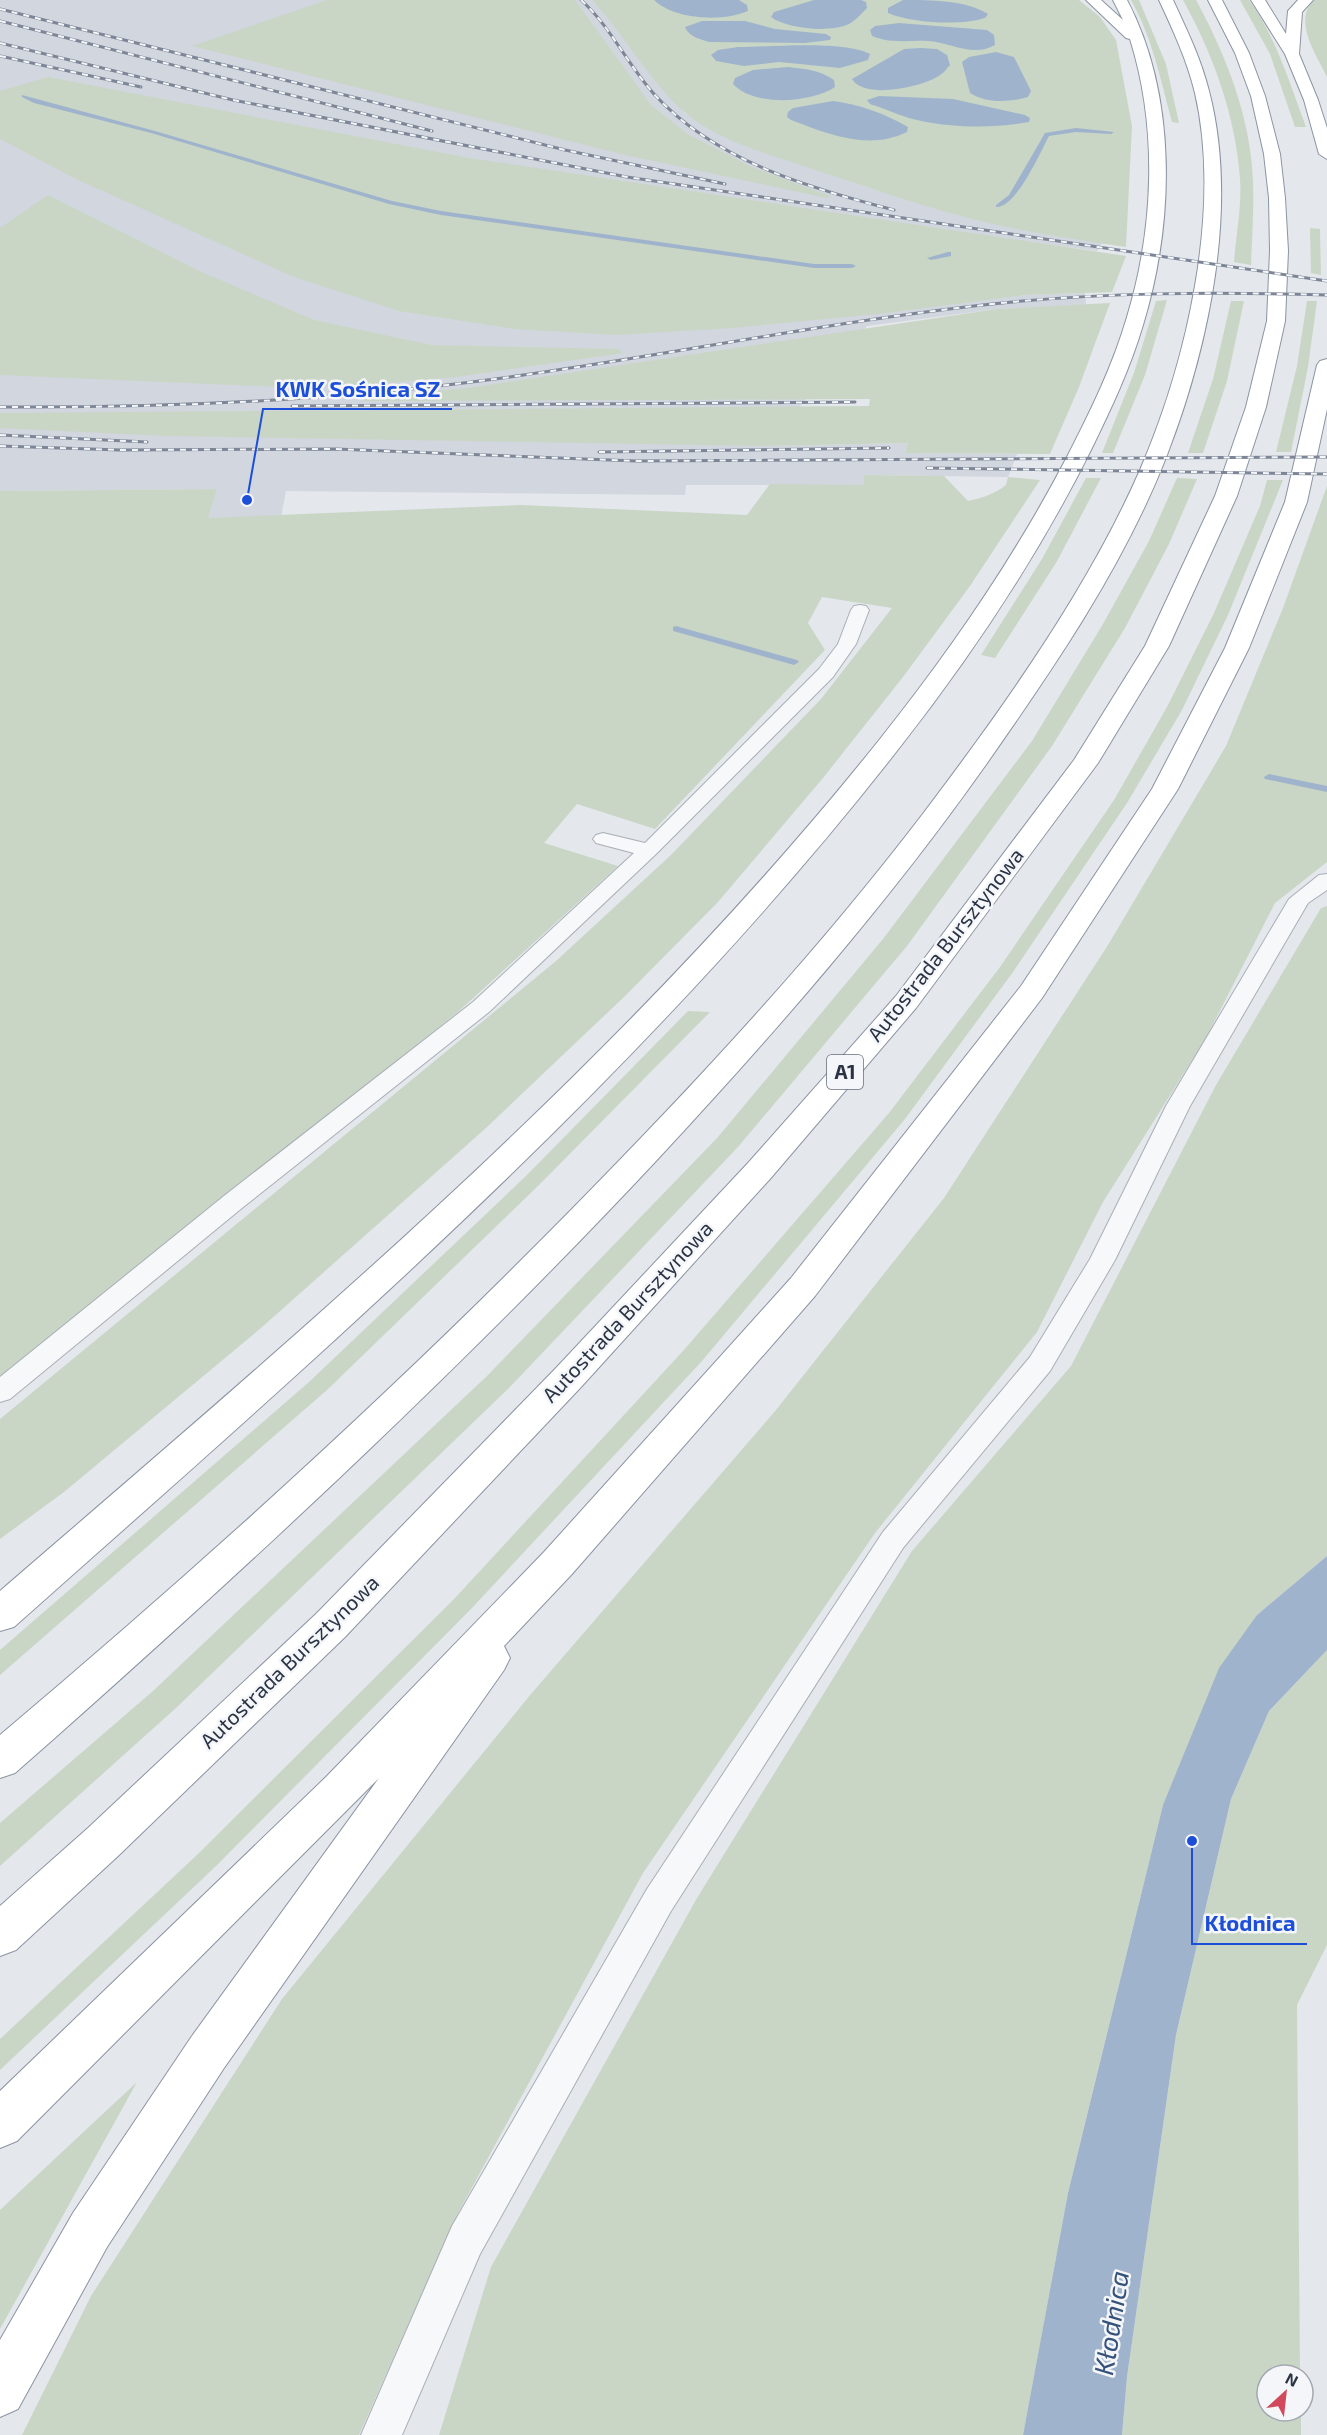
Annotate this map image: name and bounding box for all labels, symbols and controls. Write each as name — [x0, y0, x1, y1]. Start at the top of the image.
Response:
callout: KWK Sośnica SZ — [263, 369, 452, 409]
text: KWK Sośnica SZ — [275, 375, 441, 401]
street label: Autostrada Bursztynowa — [862, 842, 1028, 1046]
road number: A1 — [827, 1055, 863, 1089]
street label: Autostrada Bursztynowa — [536, 1215, 717, 1407]
street label: Autostrada Bursztynowa — [194, 1569, 383, 1753]
callout: Kłodnica — [1192, 1904, 1307, 1944]
text: Kłodnica — [1205, 1909, 1296, 1935]
water label: Kłodnica — [1086, 2268, 1134, 2377]
north arrow — [1255, 2363, 1315, 2423]
text: N — [1283, 2368, 1302, 2390]

